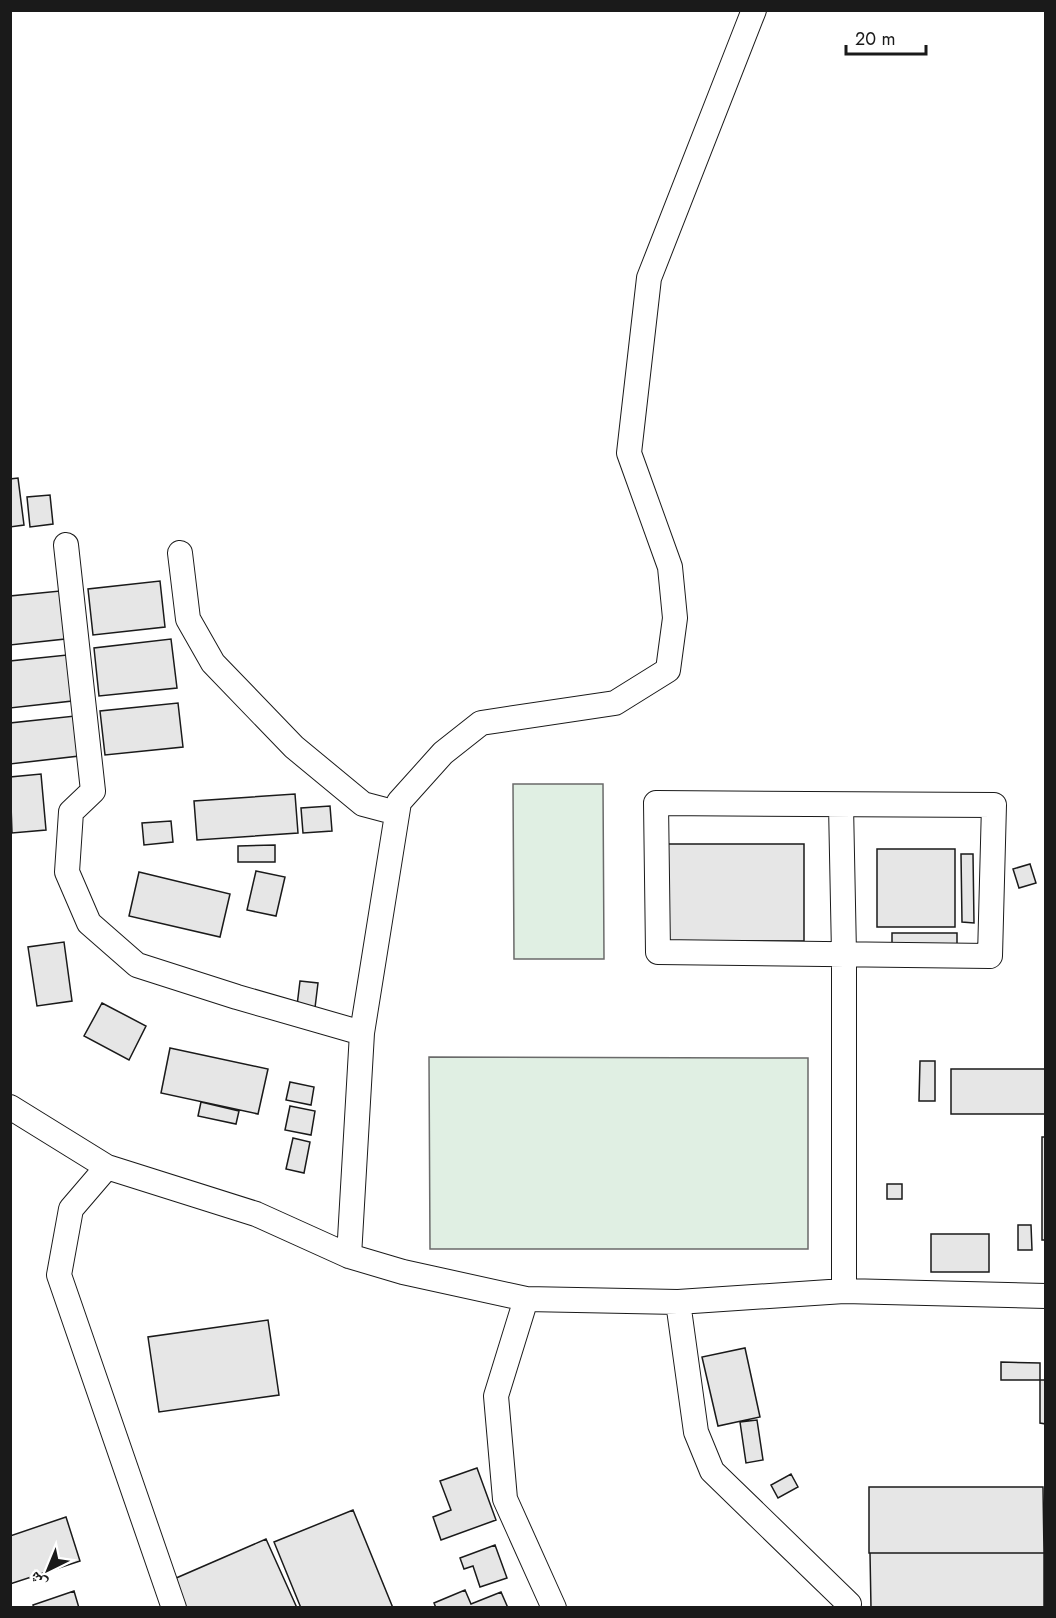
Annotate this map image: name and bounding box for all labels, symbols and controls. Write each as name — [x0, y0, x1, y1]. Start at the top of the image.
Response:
scale bar — [846, 18, 926, 56]
text: 20 m — [855, 26, 895, 52]
north arrow — [18, 1540, 78, 1600]
text: ش — [24, 1566, 52, 1595]

